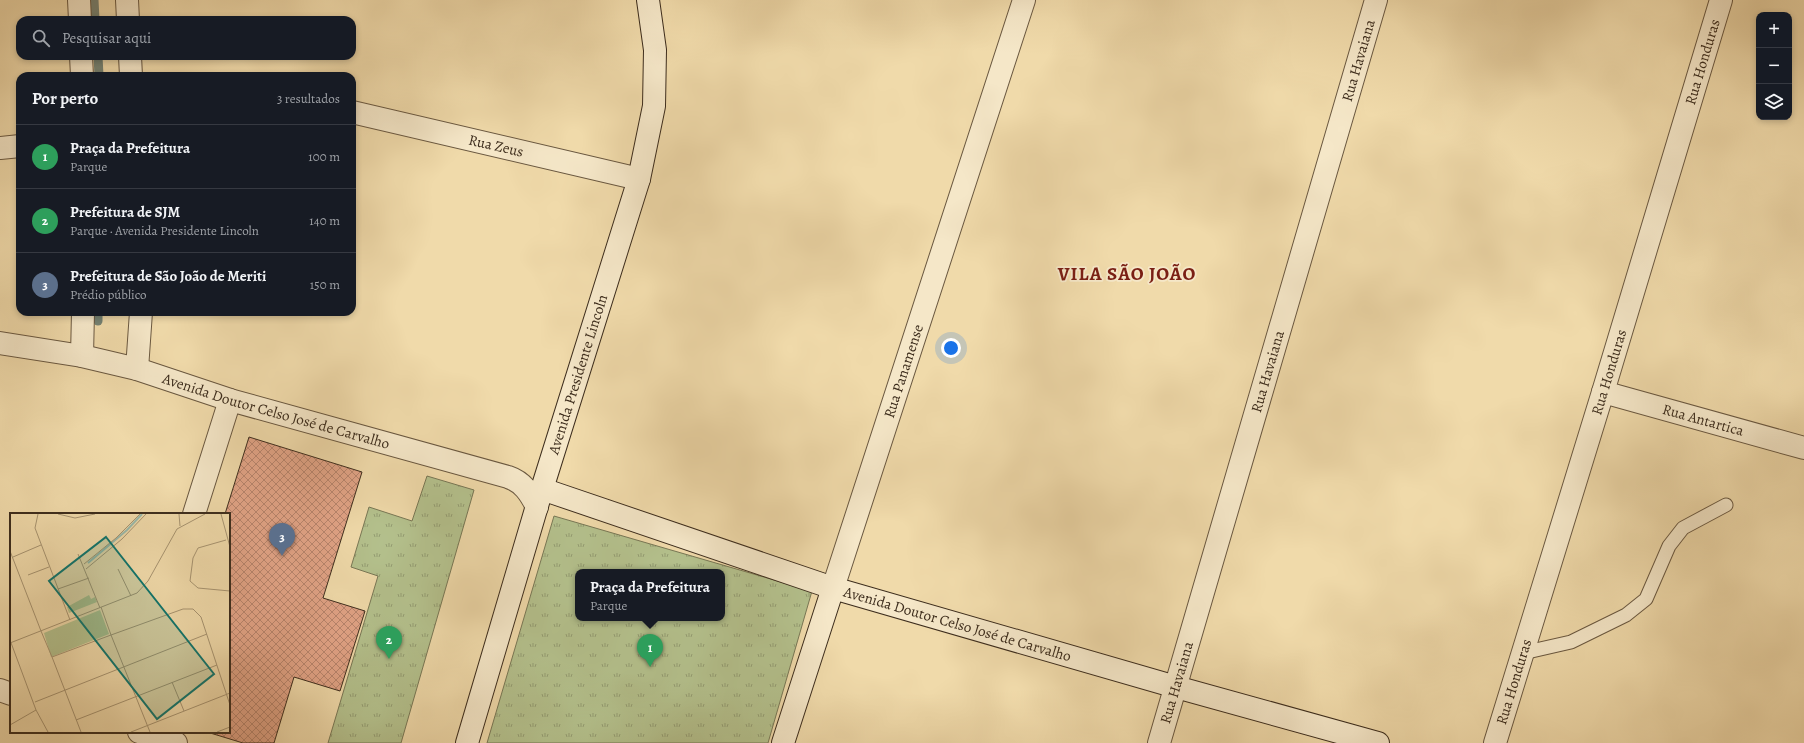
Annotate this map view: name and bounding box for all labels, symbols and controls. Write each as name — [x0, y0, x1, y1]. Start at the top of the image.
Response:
map controls — [1756, 12, 1792, 120]
button: + — [1756, 12, 1792, 48]
search box — [16, 16, 356, 60]
street label: Rua Havaiana — [1337, 17, 1380, 104]
street label: Rua Honduras — [1680, 17, 1725, 107]
icon: search — [30, 27, 52, 49]
text: Pesquisar aqui — [62, 28, 151, 48]
button: − — [1756, 48, 1792, 84]
button: layers — [1756, 84, 1792, 120]
text: Por perto — [32, 87, 98, 110]
text: 3 resultados — [277, 90, 340, 107]
street label: Rua Zeus — [467, 130, 526, 162]
text: Praça da Prefeitura — [70, 138, 190, 158]
text: 1 — [43, 148, 47, 165]
text: 100 m — [308, 148, 340, 165]
text: Parque — [70, 158, 107, 175]
text: Prefeitura de SJM — [70, 202, 180, 222]
text: 2 — [42, 212, 48, 229]
text: 140 m — [309, 212, 340, 229]
text: Parque · Avenida Presidente Lincoln — [70, 222, 259, 239]
district label: VILA SÃO JOÃO — [1057, 261, 1196, 287]
text: Prefeitura de São João de Meriti — [70, 266, 266, 286]
text: 3 — [42, 276, 48, 293]
text: 150 m — [310, 276, 340, 293]
text: Prédio público — [70, 286, 147, 303]
street label: Avenida Presidente Lincoln — [543, 292, 612, 458]
street label: Rua Panamense — [879, 322, 928, 420]
street label: Rua Honduras — [1587, 327, 1631, 417]
street label: Rua Havaiana — [1246, 328, 1289, 415]
your location — [941, 338, 961, 358]
street label: Avenida Doutor Celso José de Carvalho — [159, 368, 392, 454]
street label: Rua Antartica — [1660, 399, 1746, 441]
inset map — [10, 513, 230, 733]
pin: 3 — [269, 523, 295, 556]
popup — [575, 569, 725, 621]
text: Praça da Prefeitura — [590, 577, 710, 597]
street label: Avenida Doutor Celso José de Carvalho — [841, 581, 1074, 666]
text: Parque — [590, 597, 627, 614]
pin: 2 — [376, 626, 402, 659]
pin: 1 — [637, 634, 663, 667]
street label: Rua Honduras — [1491, 637, 1536, 727]
street label: Rua Havaiana — [1155, 639, 1198, 726]

